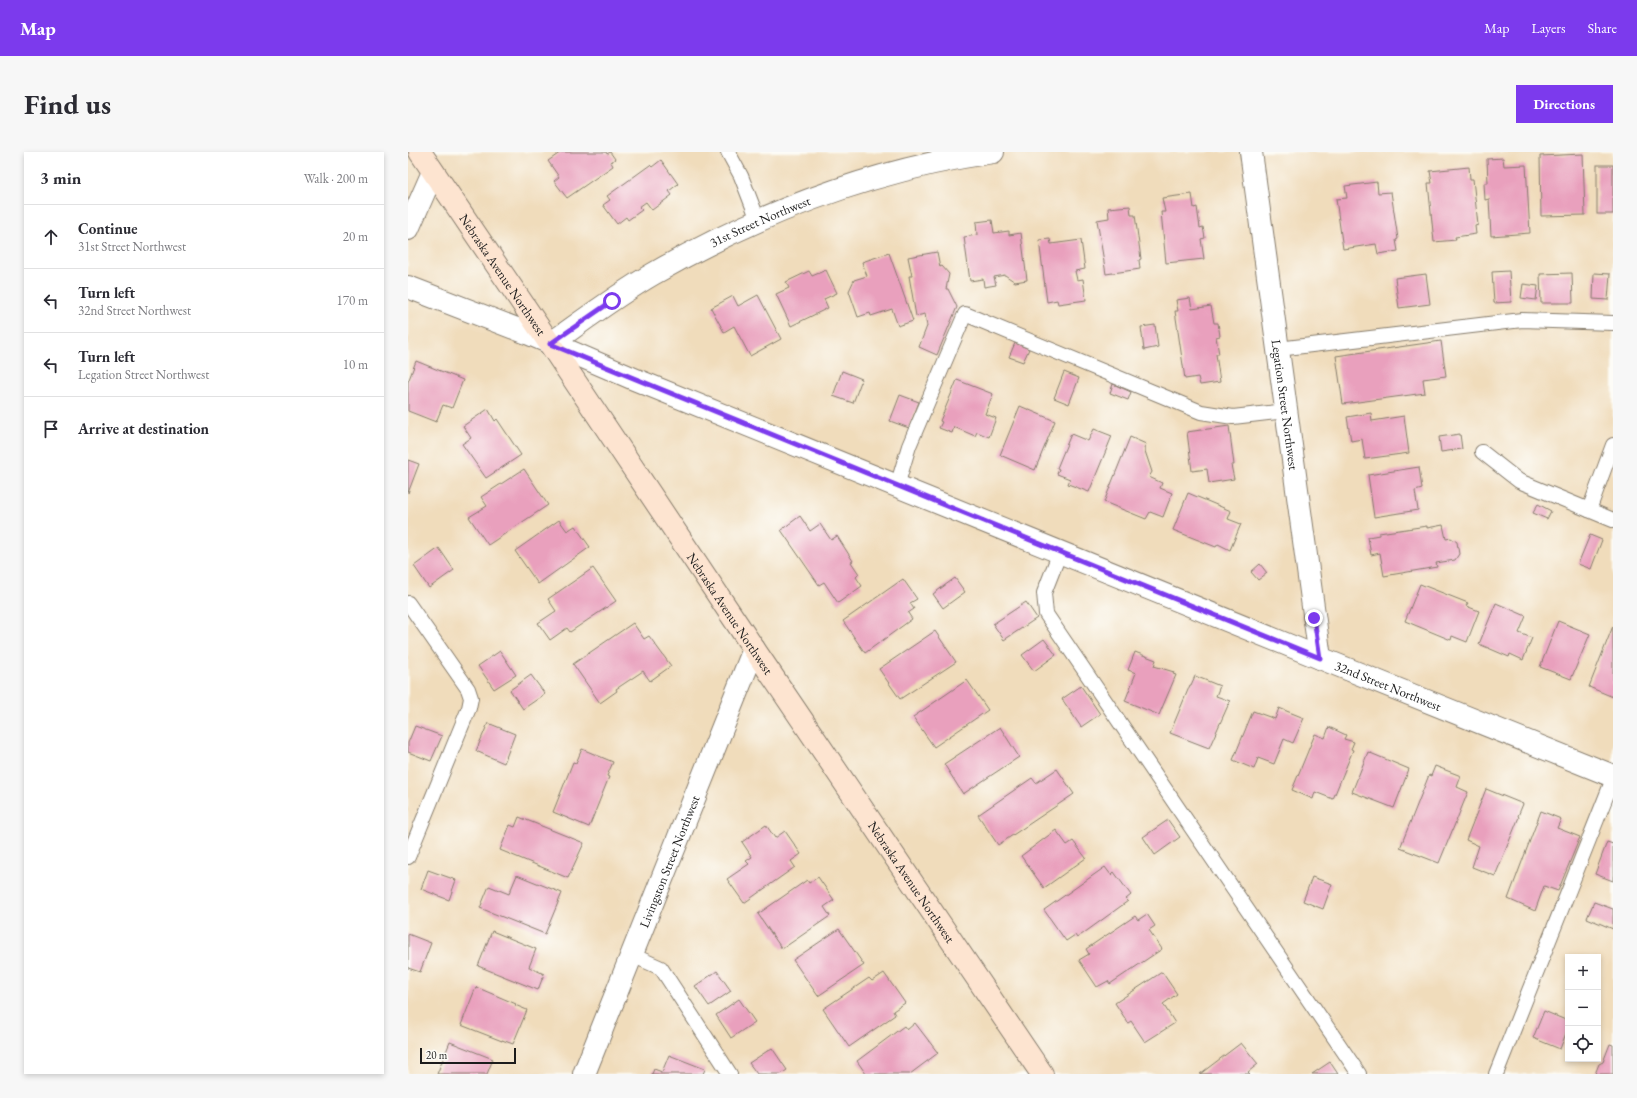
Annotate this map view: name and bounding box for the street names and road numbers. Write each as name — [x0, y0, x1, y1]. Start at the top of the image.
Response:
street label: 31st Street Northwest — [707, 192, 813, 251]
street label: Nebraska Avenue Northwest — [455, 211, 550, 339]
street label: Legation Street Northwest — [1268, 338, 1302, 471]
street label: Nebraska Avenue Northwest — [683, 549, 777, 678]
street label: 32nd Street Northwest — [1332, 657, 1444, 715]
street label: Livingston Street Northwest — [635, 793, 704, 930]
street label: Nebraska Avenue Northwest — [864, 818, 959, 946]

